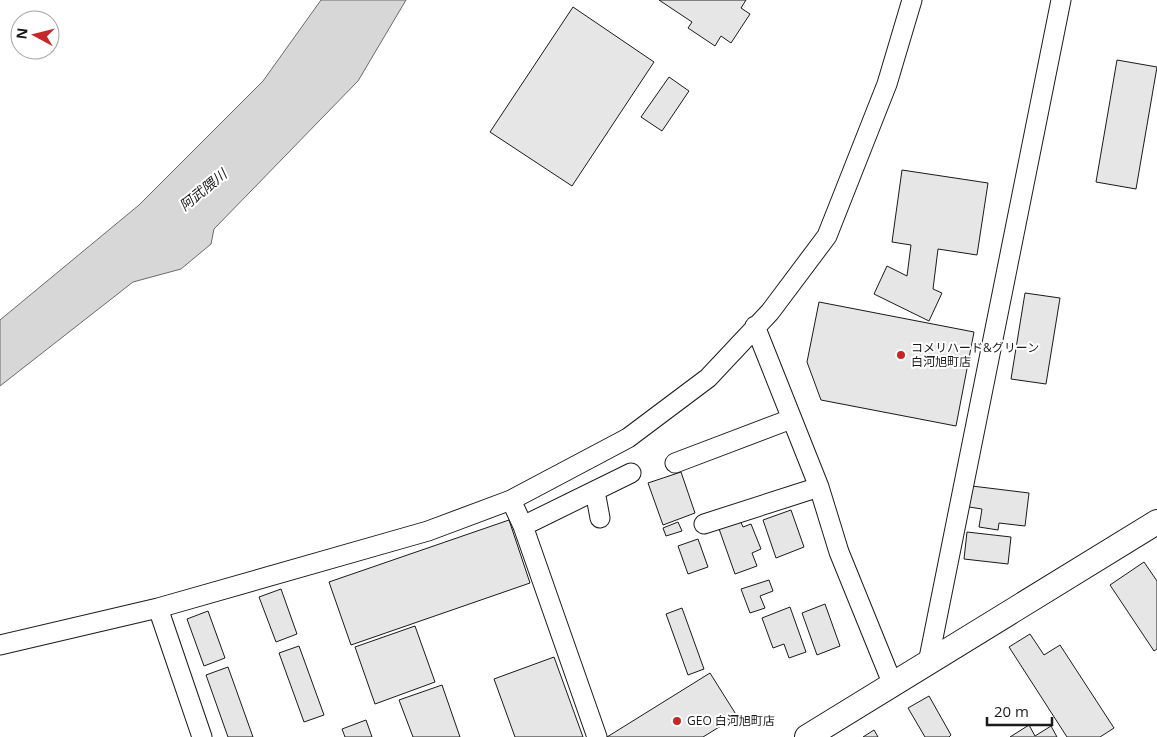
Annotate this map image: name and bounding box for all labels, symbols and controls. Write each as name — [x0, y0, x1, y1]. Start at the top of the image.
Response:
north arrow — [10, 10, 60, 60]
text: N — [11, 27, 32, 40]
water label: 阿武隈川 — [175, 163, 232, 215]
place label: コメリハード&グリーン 白河旭町店 — [911, 339, 1039, 370]
marker: コメリハード&グリーン 白河旭町店 — [895, 349, 907, 361]
scale bar — [987, 694, 1052, 726]
text: 20 m — [994, 701, 1029, 721]
place label: GEO 白河旭町店 — [687, 712, 775, 729]
marker: GEO 白河旭町店 — [671, 715, 683, 727]

